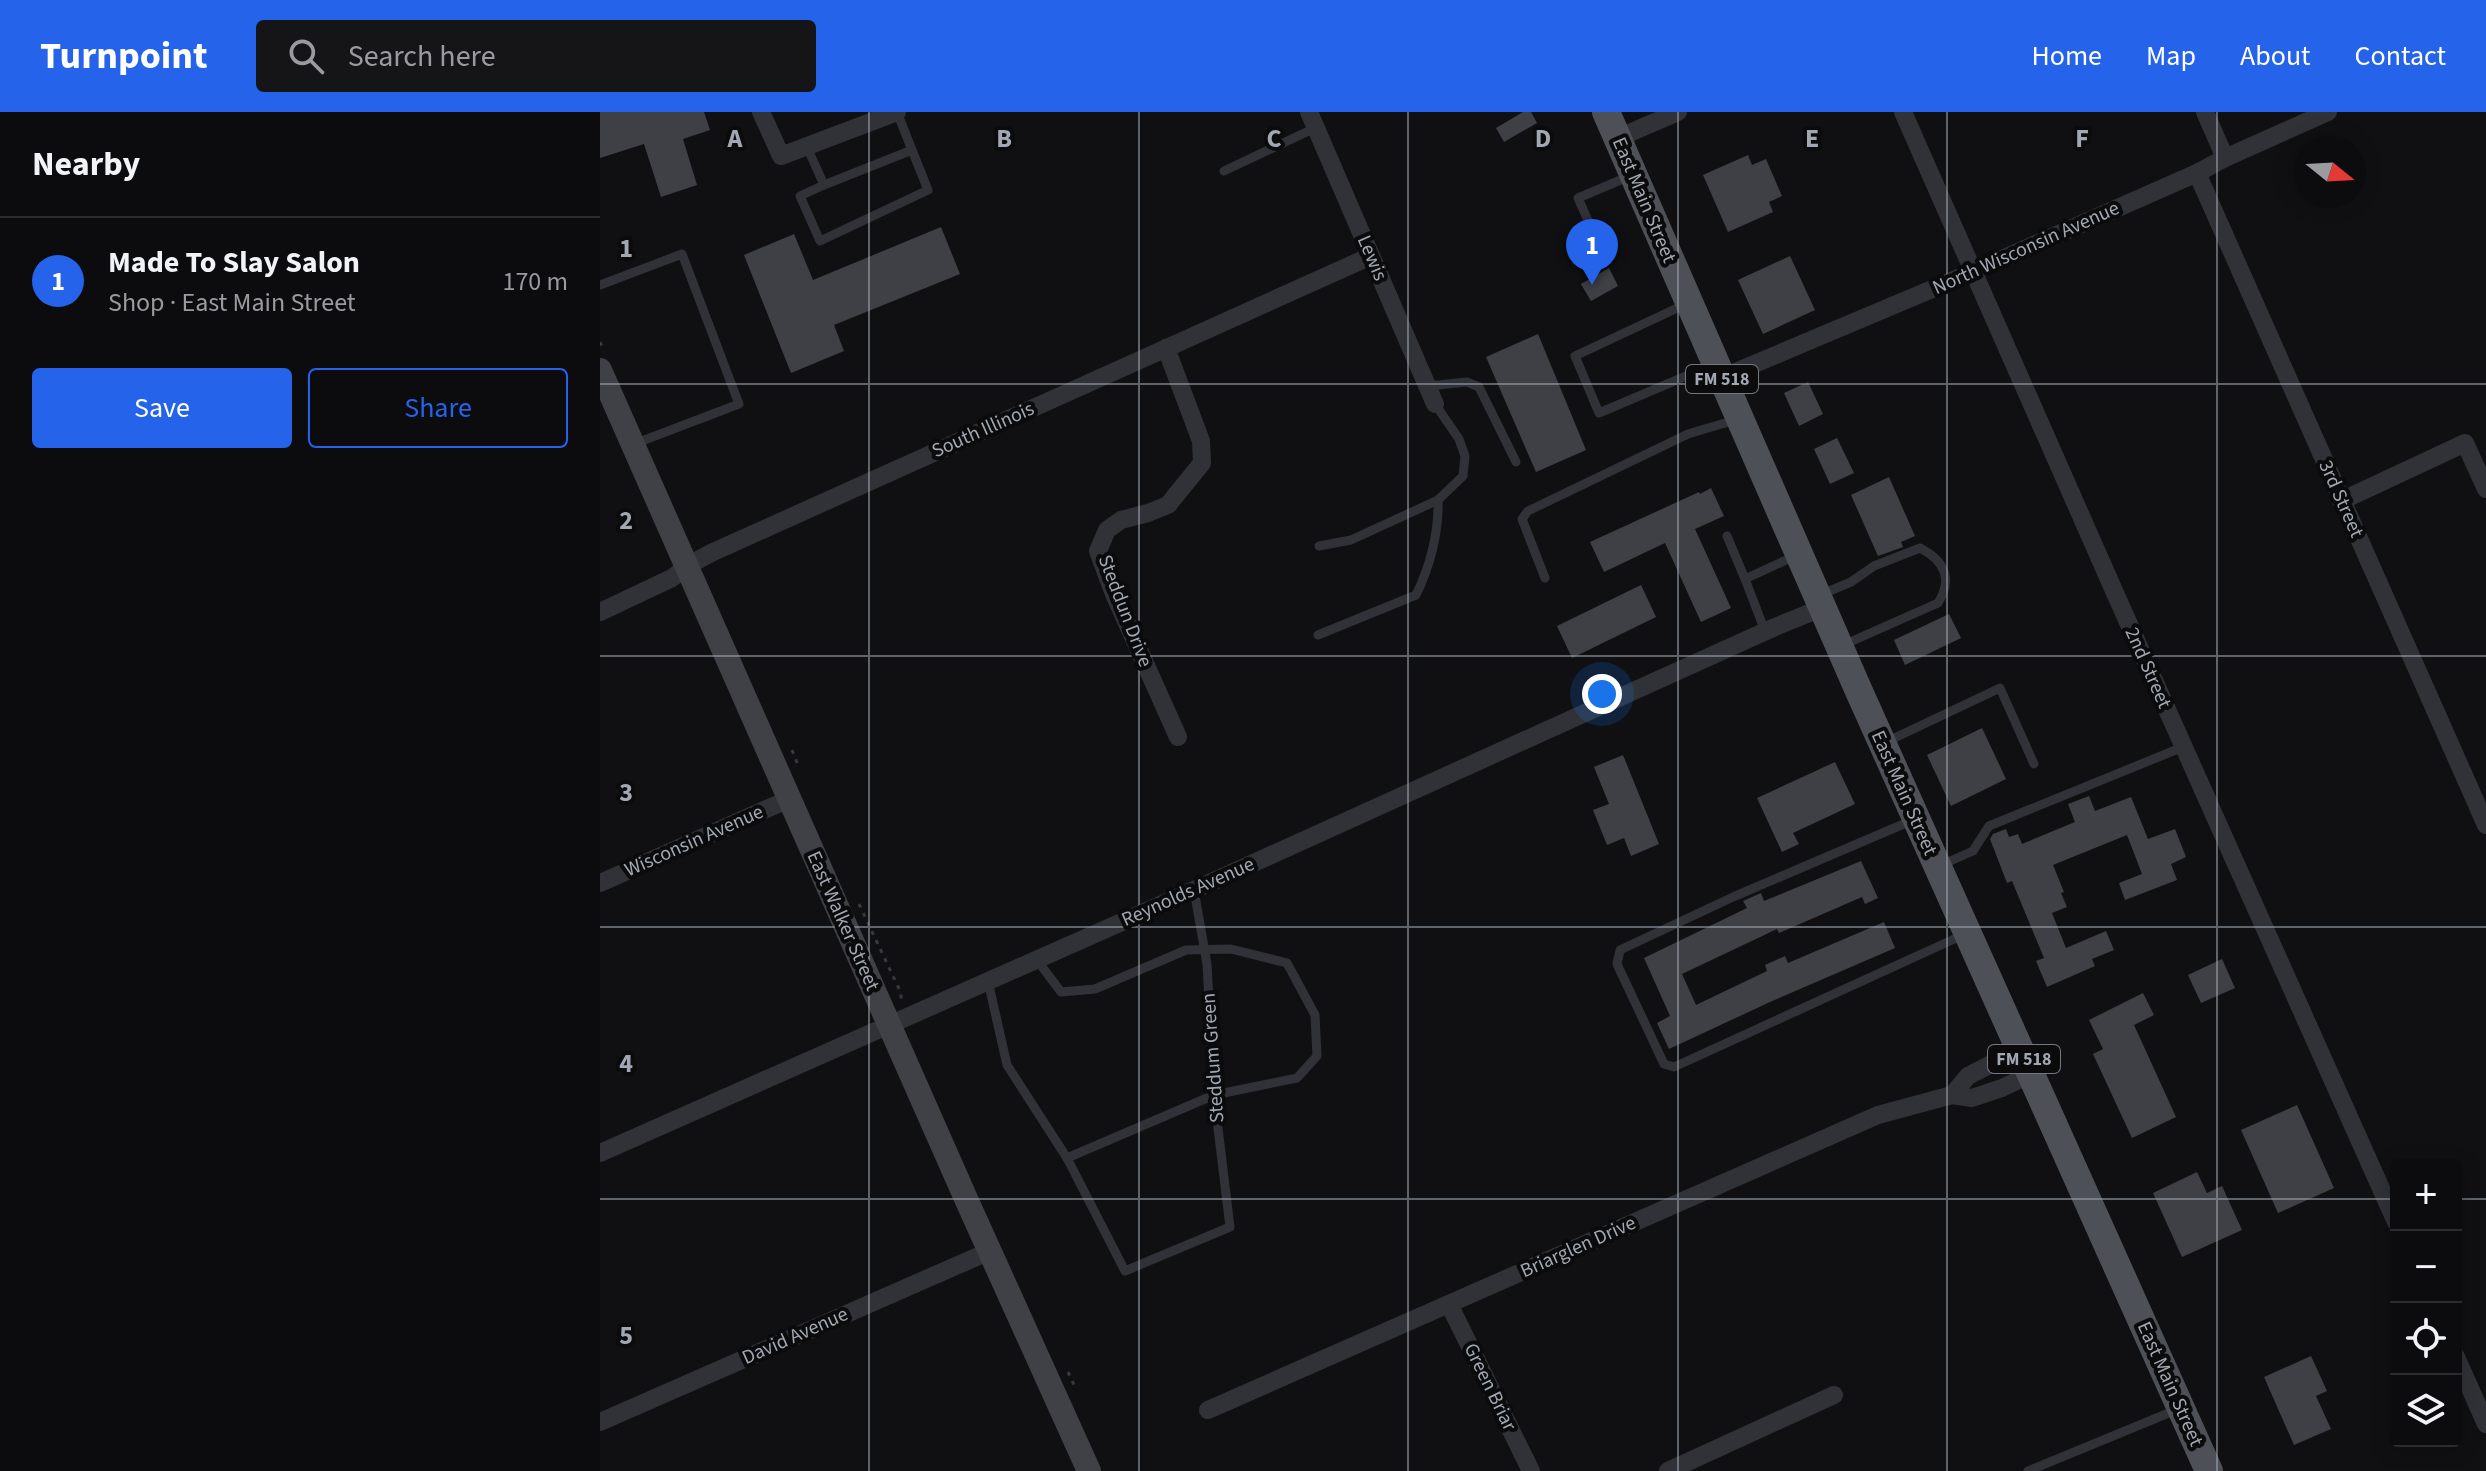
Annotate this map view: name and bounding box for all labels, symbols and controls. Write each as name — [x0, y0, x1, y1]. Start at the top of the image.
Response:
search box — [256, 20, 816, 92]
text: Turnpoint — [40, 29, 208, 83]
icon: search — [284, 34, 328, 78]
text: Search here — [348, 35, 496, 78]
text: Home — [2031, 36, 2102, 76]
text: Map — [2146, 36, 2196, 76]
text: About — [2240, 36, 2311, 76]
text: Contact — [2355, 36, 2446, 76]
text: A — [727, 120, 744, 157]
text: B — [996, 120, 1012, 157]
text: C — [1266, 120, 1282, 157]
text: D — [1535, 120, 1551, 157]
text: E — [1805, 120, 1819, 157]
text: F — [2075, 120, 2089, 157]
street label: East Main Street — [1605, 133, 1683, 267]
north arrow — [2294, 136, 2366, 208]
text: Nearby — [32, 140, 140, 189]
street label: North Wisconsin Avenue — [1928, 194, 2124, 302]
pin: 1 — [1566, 219, 1618, 285]
text: 1 — [619, 230, 633, 267]
street label: Lewis — [1350, 231, 1394, 285]
text: Made To Slay Salon — [108, 241, 360, 284]
text: 1 — [51, 263, 65, 300]
text: 170 m — [502, 263, 568, 300]
text: Shop · East Main Street — [108, 284, 356, 321]
road number: FM 518 — [1686, 365, 1758, 393]
button: Save — [32, 368, 292, 448]
button: Share — [308, 368, 568, 448]
street label: South Illinois — [927, 395, 1039, 465]
street label: 3rd Street — [2312, 456, 2371, 542]
text: 2 — [619, 502, 633, 539]
street label: Steddun Drive — [1091, 551, 1159, 671]
street label: 2nd Street — [2118, 623, 2178, 713]
your location — [1582, 674, 1622, 714]
street label: East Main Street — [1864, 726, 1944, 860]
text: 3 — [619, 774, 633, 811]
street label: Wisconsin Avenue — [620, 798, 768, 884]
street label: East Walker Street — [800, 847, 886, 996]
street label: Reynolds Avenue — [1117, 850, 1259, 934]
street label: Steddum Green — [1194, 992, 1232, 1124]
text: 4 — [619, 1045, 633, 1082]
road number: FM 518 — [1988, 1045, 2060, 1073]
map controls — [2390, 1159, 2462, 1447]
button: + — [2390, 1159, 2462, 1231]
street label: Briarglen Drive — [1516, 1209, 1640, 1285]
button: − — [2390, 1231, 2462, 1303]
street label: David Avenue — [738, 1300, 853, 1372]
button: locate — [2390, 1303, 2462, 1375]
text: 5 — [619, 1317, 633, 1354]
street label: East Main Street — [2130, 1317, 2210, 1451]
street label: Green Briar — [1457, 1338, 1523, 1436]
button: layers — [2390, 1375, 2462, 1447]

